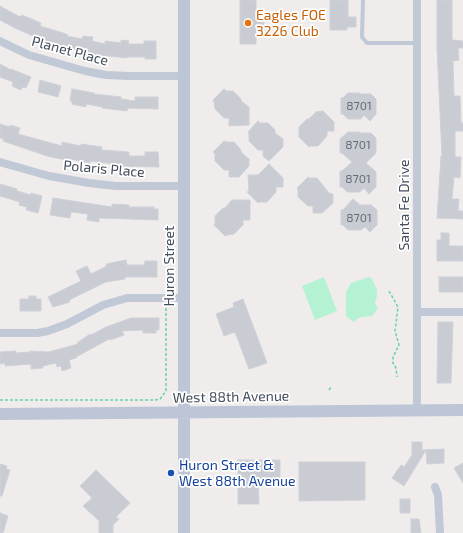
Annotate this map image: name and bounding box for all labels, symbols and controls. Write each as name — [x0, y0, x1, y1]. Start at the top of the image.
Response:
place label: Eagles FOE 3226 Club — [256, 7, 326, 40]
marker: Eagles FOE 3226 Club — [243, 18, 253, 28]
street label: Planet Place — [30, 33, 110, 69]
house number: 8701 — [346, 99, 372, 113]
house number: 8701 — [345, 138, 371, 152]
street label: Polaris Place — [63, 157, 145, 181]
street label: Santa Fe Drive — [396, 159, 412, 251]
house number: 8701 — [345, 172, 371, 186]
house number: 8701 — [346, 211, 372, 225]
street label: Huron Street — [161, 226, 177, 306]
street label: West 88th Avenue — [173, 388, 289, 406]
place label: Huron Street & West 88th Avenue — [179, 457, 296, 490]
marker: Huron Street & West 88th Avenue — [166, 468, 176, 478]

